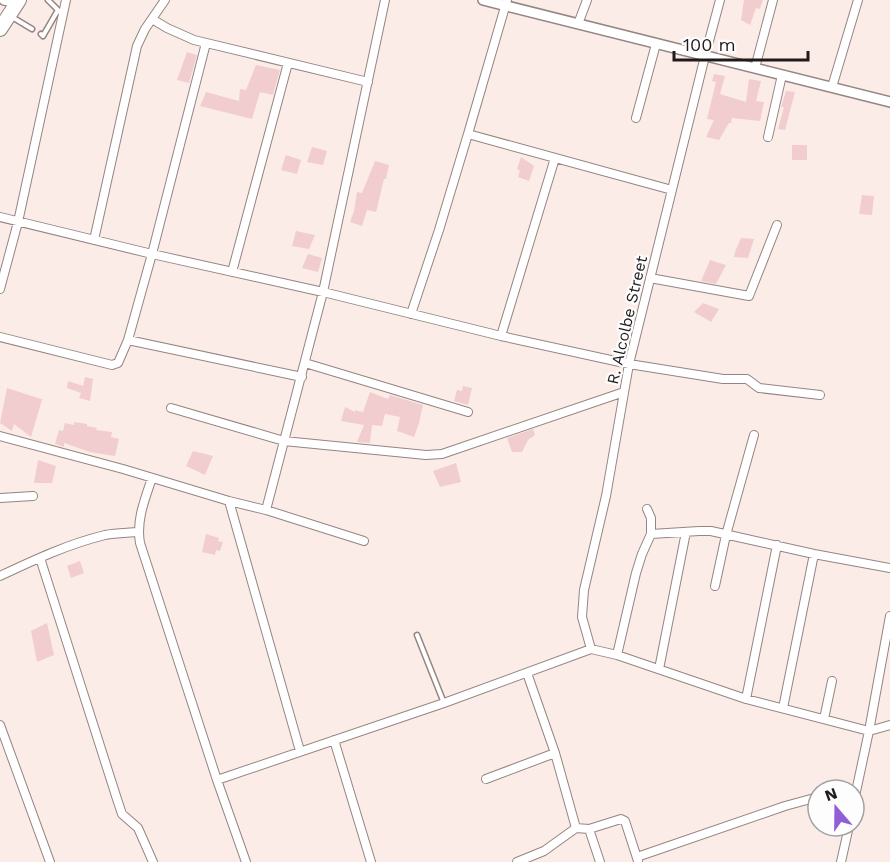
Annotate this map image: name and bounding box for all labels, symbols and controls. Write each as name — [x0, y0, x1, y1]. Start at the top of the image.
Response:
scale bar — [674, 24, 808, 62]
text: 100 m — [683, 34, 736, 55]
street label: R. Alcolbe Street — [603, 254, 651, 386]
north arrow — [806, 778, 866, 838]
text: N — [822, 783, 840, 805]

